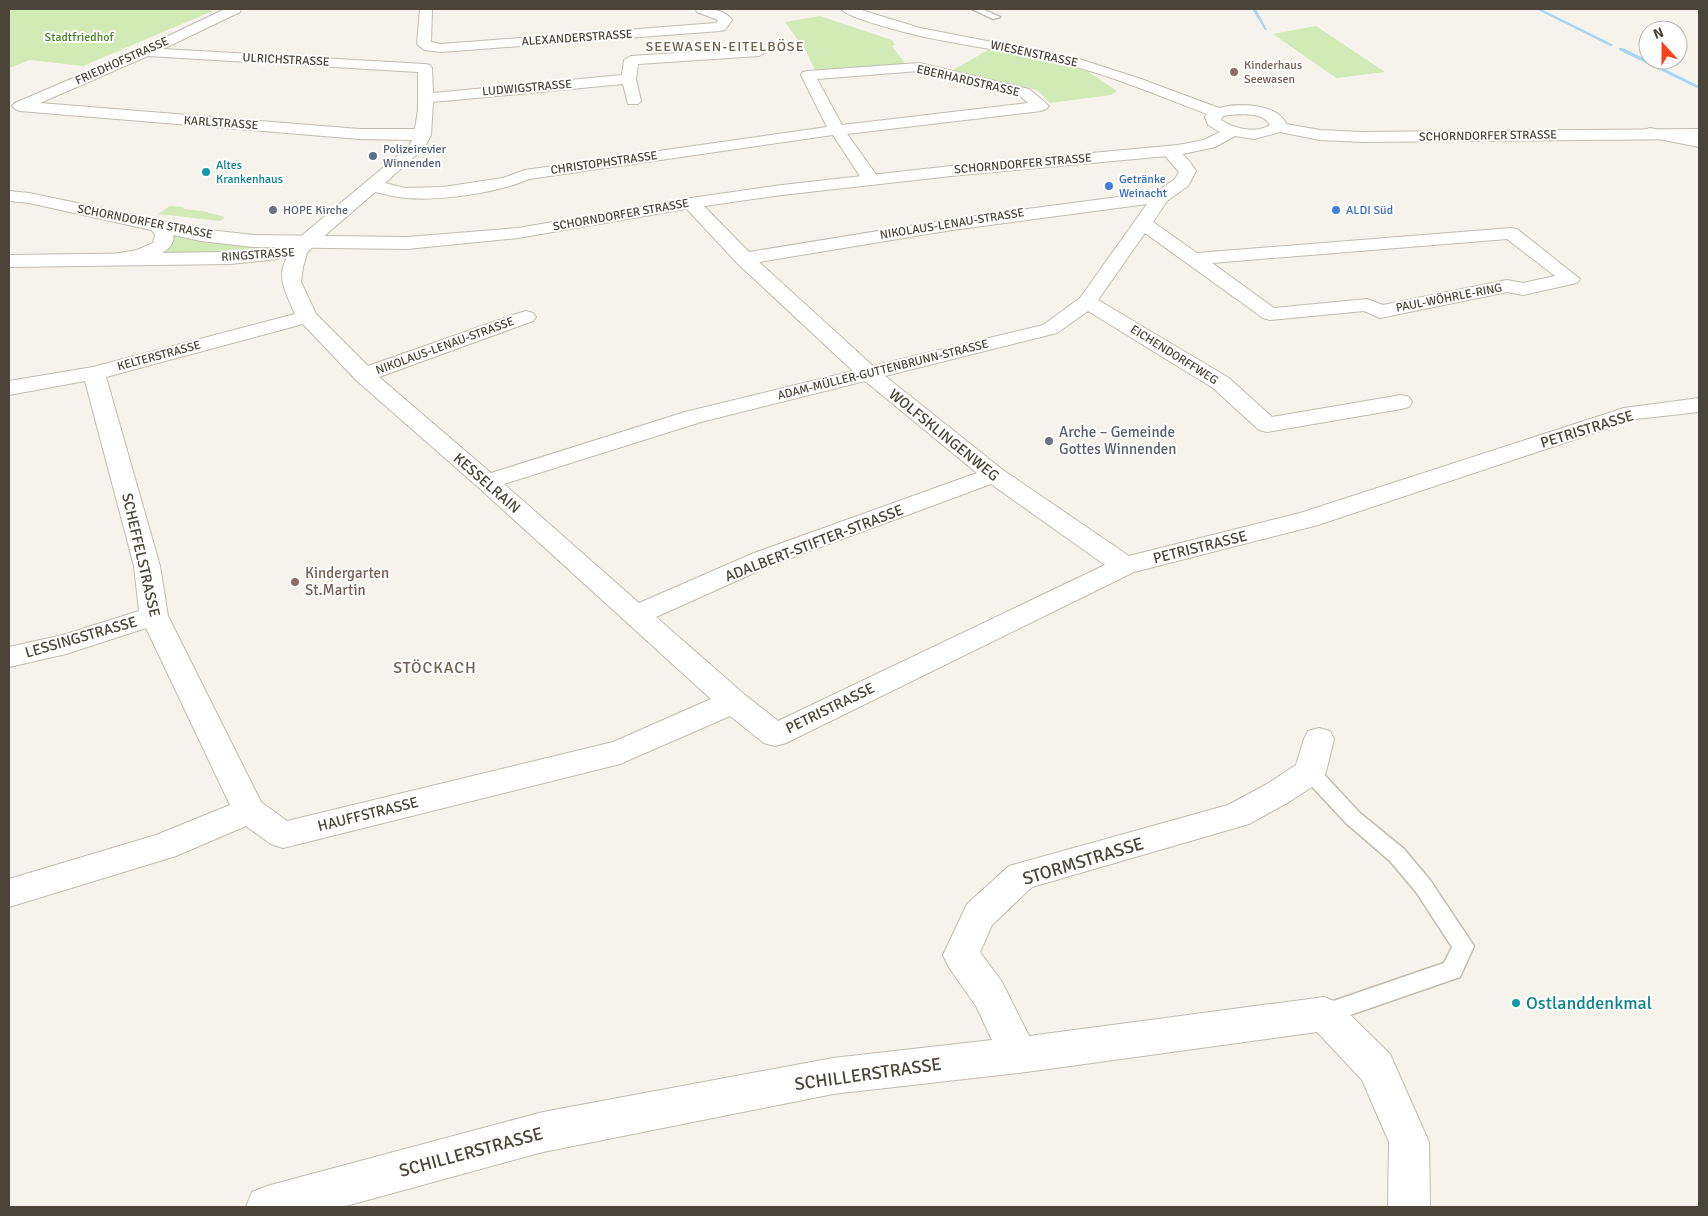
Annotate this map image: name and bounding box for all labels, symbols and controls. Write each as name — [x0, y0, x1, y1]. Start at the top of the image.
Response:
north arrow — [1638, 20, 1688, 70]
text: N — [1651, 24, 1666, 43]
street label: ALEXANDERSTRASSE — [521, 27, 633, 49]
park label: Stadtfriedhof — [45, 30, 114, 45]
street label: FRIEDHOFSTRASSE — [73, 34, 171, 88]
street label: WIESENSTRASSE — [989, 37, 1079, 71]
district label: SEEWASEN-EITELBÖSE — [645, 38, 805, 55]
street label: ULRICHSTRASSE — [242, 50, 330, 70]
place label: Kinderhaus Seewasen — [1244, 58, 1302, 87]
street label: EBERHARDSTRASSE — [915, 62, 1021, 100]
marker: Kinderhaus Seewasen — [1228, 66, 1240, 78]
street label: LUDWIGSTRASSE — [481, 77, 573, 99]
street label: KARLSTRASSE — [183, 113, 259, 133]
street label: SCHORNDORFER STRASSE — [1419, 127, 1557, 145]
place label: Polizeirevier Winnenden — [383, 142, 446, 171]
street label: CHRISTOPHSTRASSE — [550, 148, 659, 178]
marker: Polizeirevier Winnenden — [367, 150, 379, 162]
street label: SCHORNDORFER STRASSE — [954, 151, 1093, 177]
place label: Altes Krankenhaus — [216, 158, 283, 187]
marker: Altes Krankenhaus — [200, 166, 212, 178]
place label: Getränke Weinacht — [1119, 172, 1167, 201]
marker: Getränke Weinacht — [1103, 180, 1115, 192]
street label: SCHORNDORFER STRASSE — [552, 196, 690, 234]
street label: SCHORNDORFER STRASSE — [76, 201, 214, 243]
place label: HOPE Kirche — [283, 203, 348, 218]
place label: ALDI Süd — [1346, 203, 1393, 218]
marker: HOPE Kirche — [267, 204, 279, 216]
marker: ALDI Süd — [1330, 204, 1342, 216]
street label: NIKOLAUS-LENAU-STRASSE — [879, 205, 1026, 243]
street label: RINGSTRASSE — [221, 245, 295, 265]
street label: PAUL-WÖHRLE-RING — [1395, 280, 1503, 316]
street label: NIKOLAUS-LENAU-STRASSE — [374, 314, 516, 378]
street label: EICHENDORFFWEG — [1127, 322, 1221, 388]
street label: ADAM-MÜLLER-GUTTENBRUNN-STRASSE — [776, 336, 990, 404]
street label: KELTERSTRASSE — [116, 338, 203, 374]
street label: WOLFSKLINGENWEG — [885, 385, 1003, 485]
street label: PETRISTRASSE — [1538, 406, 1636, 452]
place label: Arche – Gemeinde Gottes Winnenden — [1059, 423, 1177, 458]
marker: Arche – Gemeinde Gottes Winnenden — [1043, 435, 1055, 447]
street label: KESSELRAIN — [450, 449, 524, 517]
street label: SCHEFFELSTRASSE — [118, 491, 164, 619]
street label: ADALBERT-STIFTER-STRASSE — [722, 501, 906, 585]
street label: PETRISTRASSE — [1151, 527, 1249, 567]
place label: Kindergarten St.Martin — [305, 564, 389, 599]
marker: Kindergarten St.Martin — [289, 576, 301, 588]
street label: LESSINGSTRASSE — [23, 612, 139, 662]
district label: STÖCKACH — [393, 658, 477, 678]
street label: PETRISTRASSE — [783, 679, 877, 737]
street label: HAUFFSTRASSE — [316, 793, 420, 835]
street label: STORMSTRASSE — [1020, 832, 1146, 890]
place label: Ostlanddenkmal — [1526, 992, 1652, 1014]
marker: Ostlanddenkmal — [1510, 997, 1522, 1009]
street label: SCHILLERSTRASSE — [793, 1053, 943, 1095]
street label: SCHILLERSTRASSE — [397, 1122, 545, 1182]

